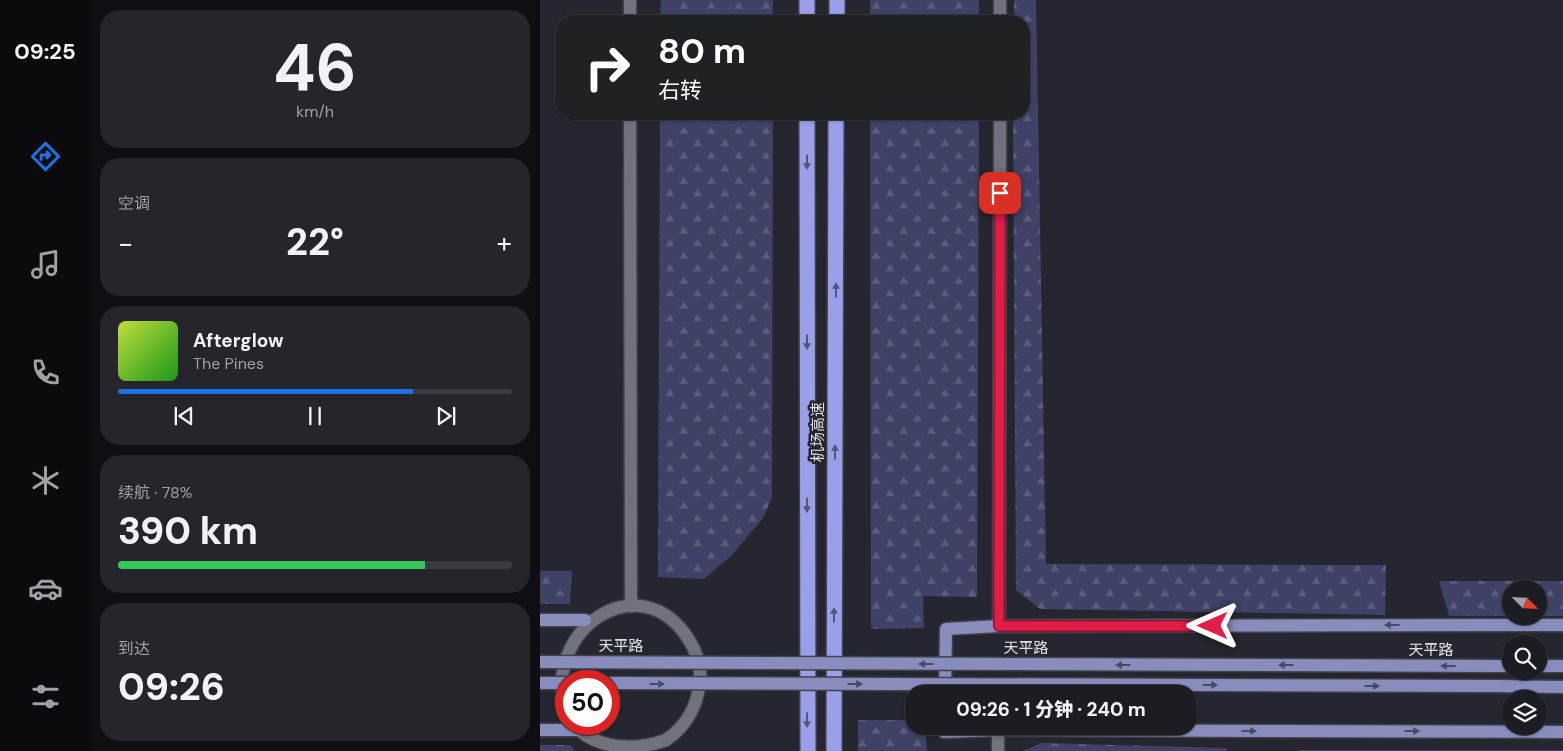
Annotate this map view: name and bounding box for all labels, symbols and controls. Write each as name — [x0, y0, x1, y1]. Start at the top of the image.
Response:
text: 46 — [273, 26, 357, 110]
text: 80 m — [658, 28, 746, 74]
icon: right — [575, 35, 640, 100]
text: 09:25 — [14, 37, 76, 66]
text: 右转 — [658, 76, 702, 105]
text: km/h — [296, 101, 334, 122]
icon: directions — [28, 139, 63, 174]
one-way arrow — [803, 155, 811, 171]
pin — [979, 172, 1021, 214]
icon: arrive — [986, 179, 1014, 207]
text: 空调 — [118, 193, 150, 214]
text: 22° — [286, 217, 344, 267]
text: − — [118, 225, 133, 262]
text: + — [497, 225, 512, 262]
icon: music — [28, 247, 63, 282]
one-way arrow — [832, 282, 840, 298]
text: Afterglow — [193, 328, 284, 353]
one-way arrow — [803, 335, 811, 351]
text: The Pines — [193, 353, 264, 374]
icon: phone — [28, 355, 63, 390]
icon: previous — [170, 402, 198, 430]
icon: pause — [301, 402, 329, 430]
icon: next — [432, 402, 460, 430]
street label: 机场高速 — [808, 402, 828, 462]
one-way arrow — [831, 444, 839, 460]
icon: climate — [28, 463, 63, 498]
text: 续航 · 78% — [118, 482, 192, 503]
one-way arrow — [803, 497, 811, 513]
text: 390 km — [118, 506, 258, 556]
icon: car — [28, 571, 63, 606]
north arrow — [1502, 580, 1548, 625]
map controls — [1502, 580, 1547, 735]
position arrow — [1186, 599, 1238, 651]
one-way arrow — [830, 607, 838, 623]
one-way arrow — [1384, 621, 1400, 629]
button: search — [1502, 635, 1547, 680]
street label: 天平路 — [598, 636, 644, 656]
text: 到达 — [118, 638, 150, 659]
street label: 天平路 — [1003, 638, 1049, 658]
street label: 天平路 — [1408, 640, 1454, 660]
one-way arrow — [918, 660, 934, 668]
one-way arrow — [1115, 661, 1131, 669]
one-way arrow — [1278, 661, 1294, 669]
text: 09:26 — [118, 662, 225, 712]
one-way arrow — [1440, 662, 1456, 670]
speed limit sign: 50 — [555, 670, 620, 735]
icon: filters — [28, 679, 63, 714]
one-way arrow — [650, 680, 666, 688]
one-way arrow — [847, 680, 863, 688]
one-way arrow — [1202, 681, 1218, 689]
one-way arrow — [1365, 682, 1381, 690]
button: layers — [1502, 690, 1547, 735]
text: 09:26 · 1 分钟 · 240 m — [956, 697, 1146, 722]
one-way arrow — [803, 712, 811, 728]
one-way arrow — [1242, 727, 1258, 735]
one-way arrow — [1404, 727, 1420, 735]

